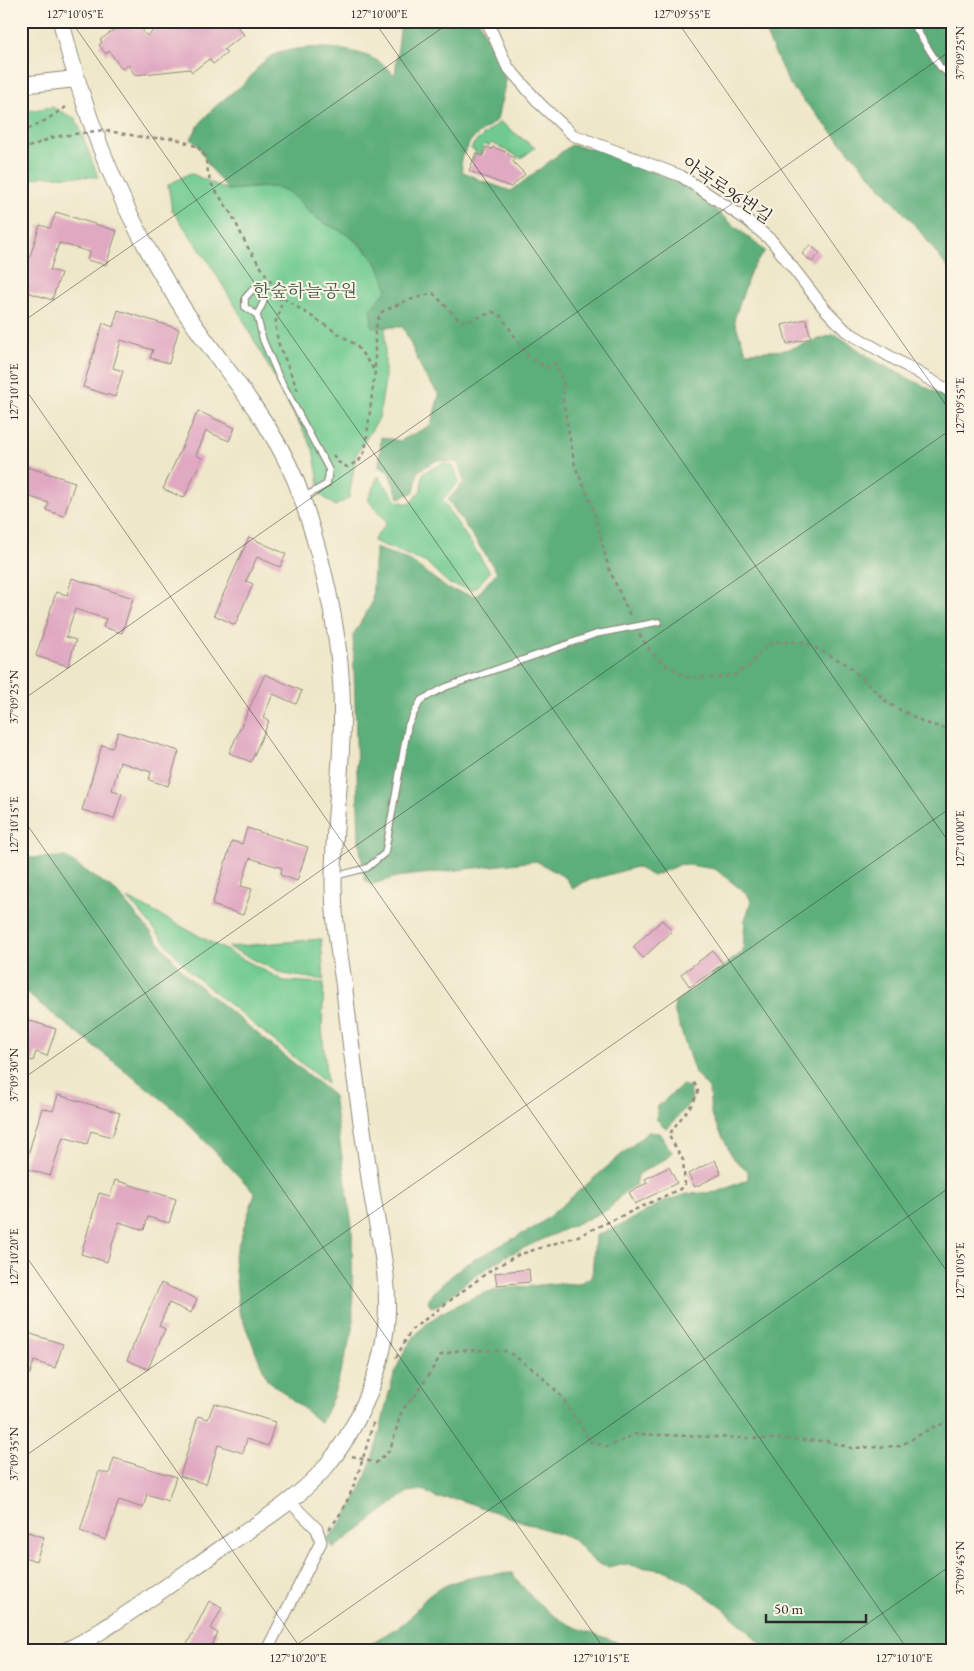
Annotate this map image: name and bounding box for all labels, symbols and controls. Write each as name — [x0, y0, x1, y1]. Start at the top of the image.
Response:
text: 127°10'05"E — [47, 6, 104, 22]
text: 127°10'00"E — [351, 6, 408, 22]
text: 127°09'55"E — [654, 6, 711, 22]
text: 37°09'25"N — [952, 26, 968, 80]
street label: 아곡로96번길 — [678, 151, 777, 228]
park label: 한숲하늘공원 — [253, 279, 357, 302]
text: 127°10'10"E — [6, 363, 22, 420]
text: 127°09'55"E — [952, 377, 968, 434]
text: 37°09'25"N — [6, 670, 22, 724]
text: 127°10'15"E — [6, 796, 22, 853]
text: 127°10'00"E — [952, 810, 968, 867]
text: 37°09'30"N — [6, 1048, 22, 1102]
text: 127°10'20"E — [6, 1228, 22, 1285]
text: 127°10'05"E — [952, 1242, 968, 1299]
text: 37°09'35"N — [6, 1427, 22, 1481]
text: 37°09'45"N — [952, 1541, 968, 1595]
scale bar — [766, 1591, 866, 1623]
text: 50 m — [774, 1599, 803, 1618]
text: 127°10'20"E — [270, 1650, 327, 1666]
text: 127°10'15"E — [573, 1650, 630, 1666]
text: 127°10'10"E — [876, 1650, 933, 1666]

